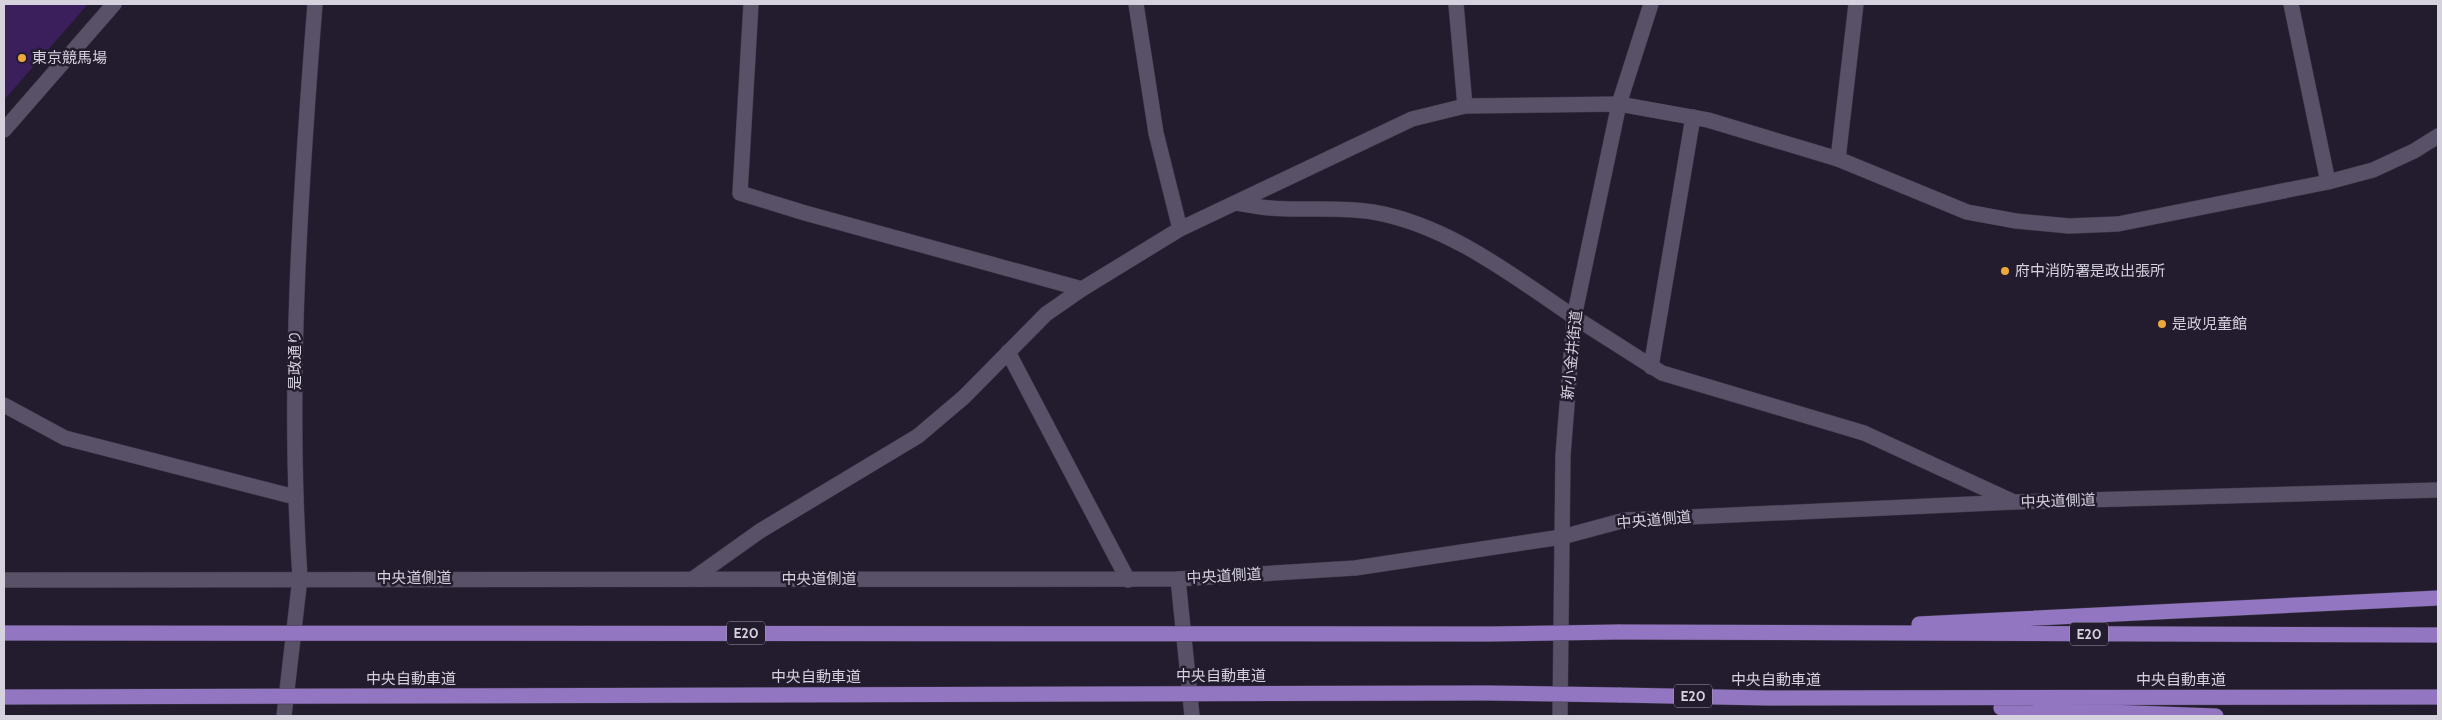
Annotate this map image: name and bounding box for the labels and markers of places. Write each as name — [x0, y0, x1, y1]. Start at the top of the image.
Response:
place label: 東京競馬場 — [32, 49, 107, 67]
marker: 東京競馬場 — [16, 52, 28, 64]
place label: 府中消防署是政出張所 — [2015, 262, 2165, 280]
marker: 府中消防署是政出張所 — [1999, 265, 2011, 277]
place label: 是政児童館 — [2172, 315, 2247, 333]
marker: 是政児童館 — [2156, 318, 2168, 330]

